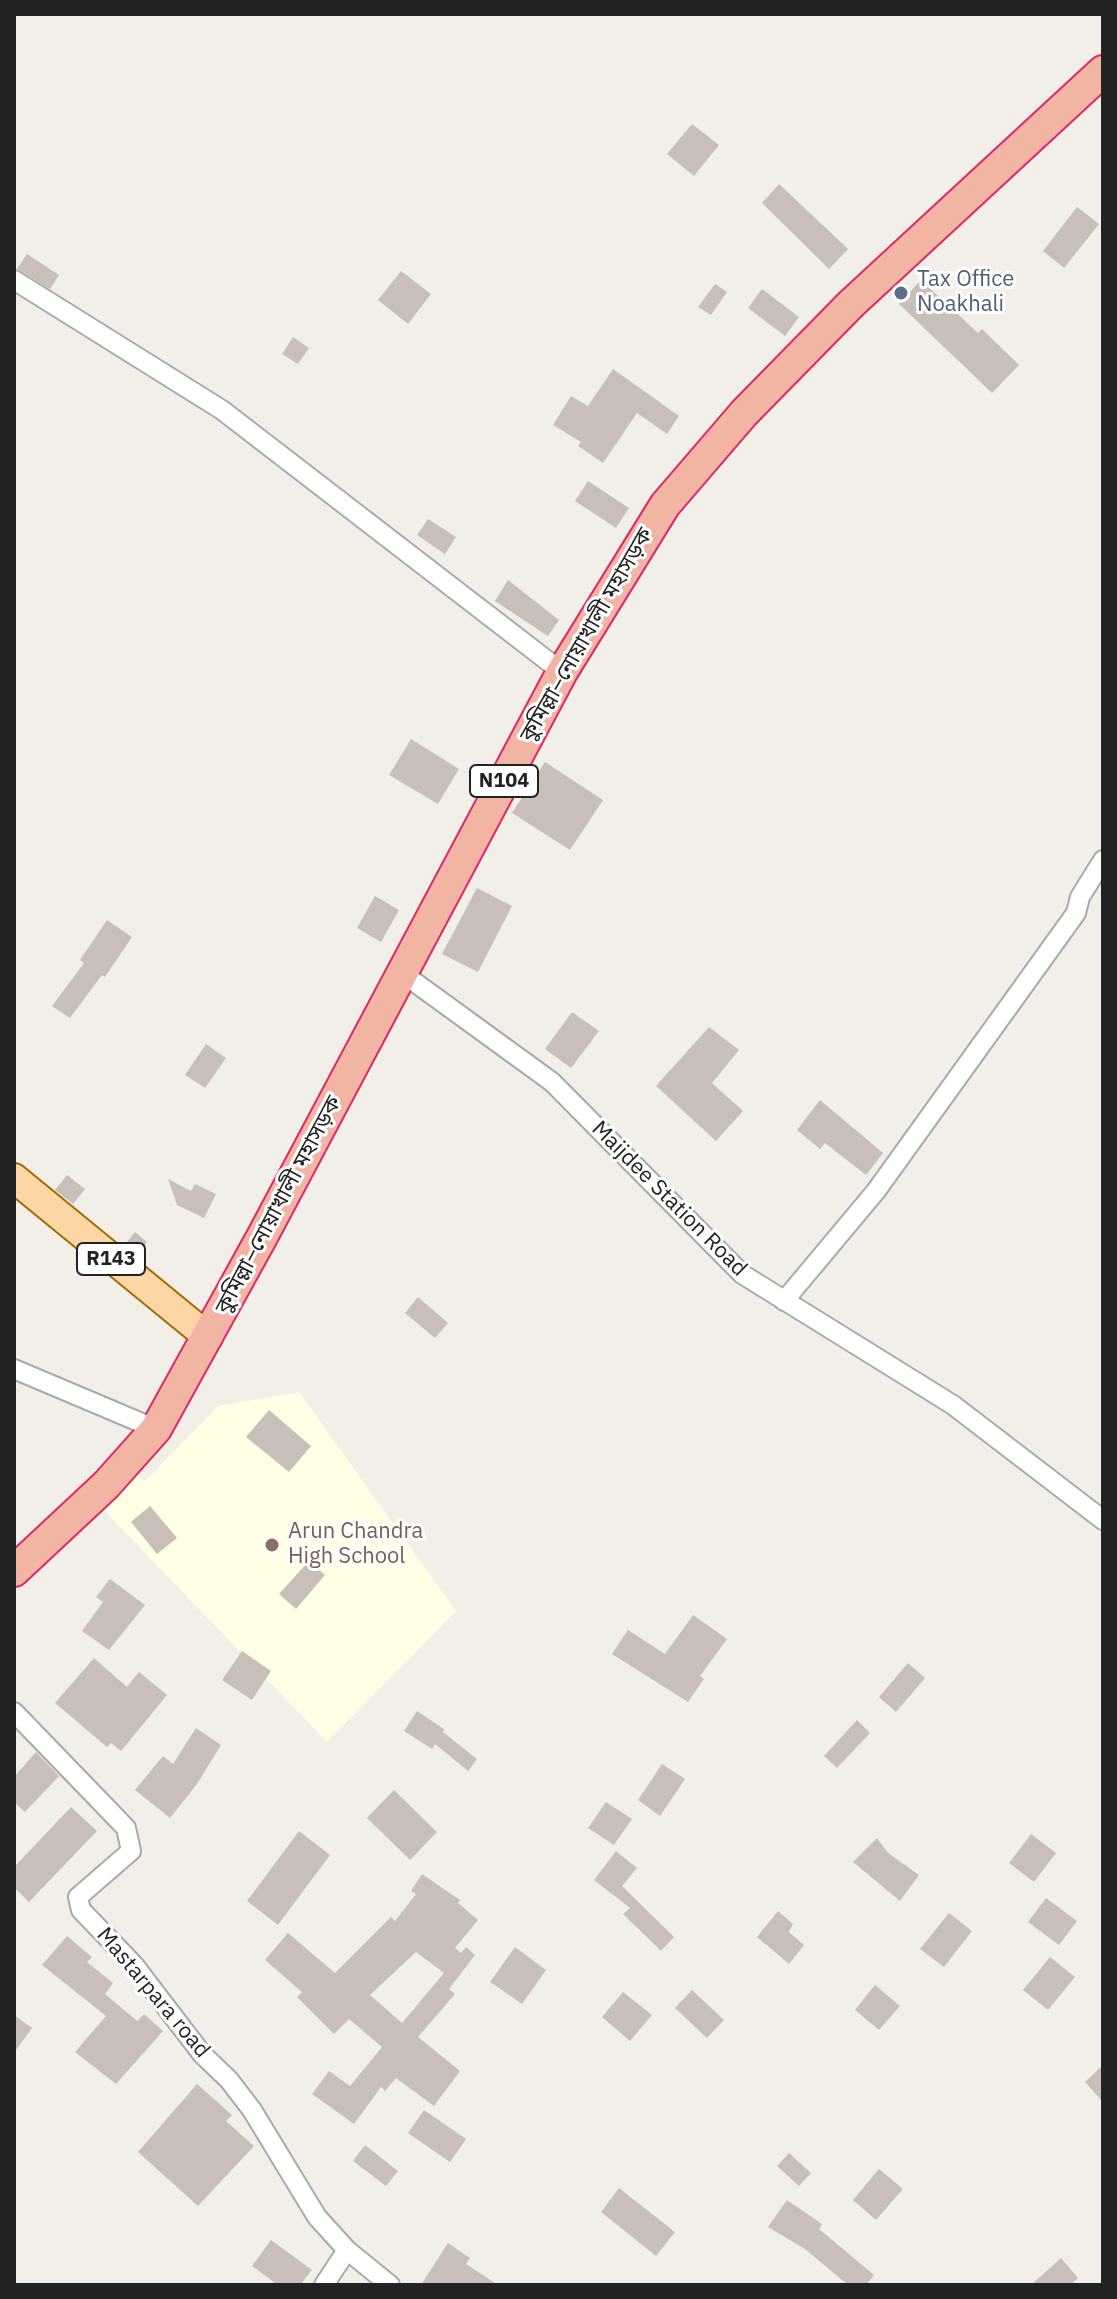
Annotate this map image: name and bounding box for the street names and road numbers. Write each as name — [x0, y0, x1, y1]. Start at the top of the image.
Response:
street label: কুমিল্লা–নোয়াখালী মহাসড়ক — [515, 523, 659, 747]
road number: N104 — [470, 765, 538, 797]
street label: কুমিল্লা–নোয়াখালী মহাসড়ক — [210, 1092, 348, 1318]
street label: Maijdee Station Road — [586, 1116, 752, 1282]
road number: R143 — [77, 1243, 145, 1275]
street label: Mastarpara road — [91, 1922, 215, 2064]

